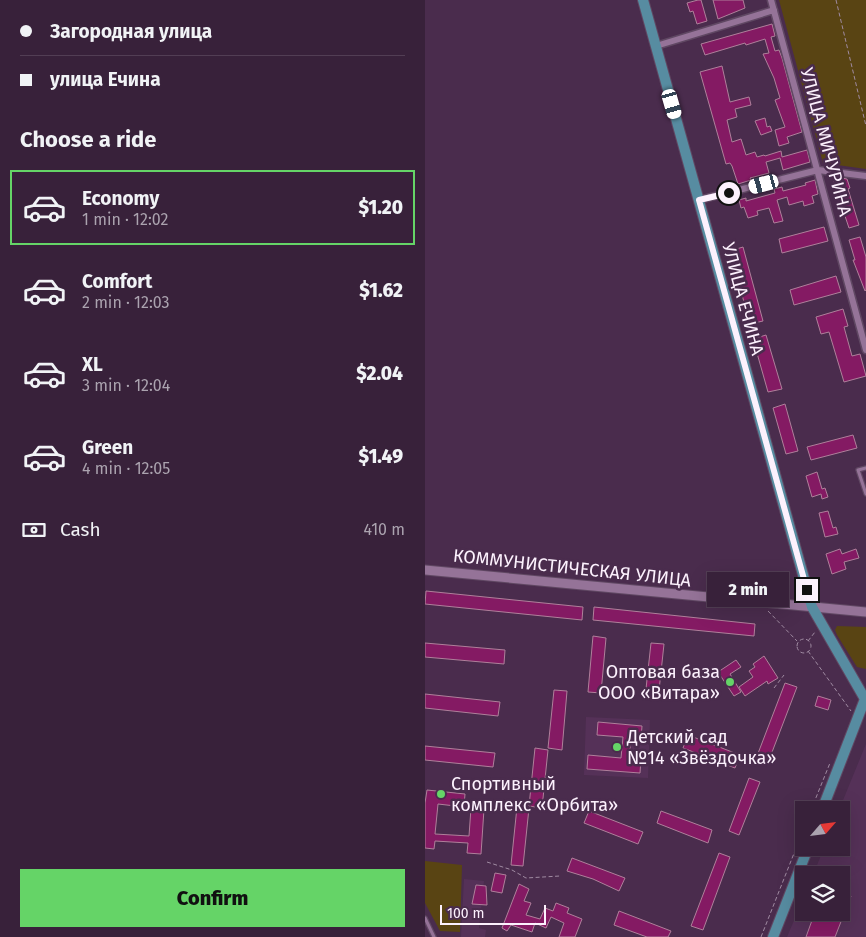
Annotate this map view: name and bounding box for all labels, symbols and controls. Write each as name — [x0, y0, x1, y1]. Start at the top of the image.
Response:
text: Загородная улица — [50, 20, 212, 43]
street label: УЛИЦА МИЧУРИНА — [796, 65, 857, 219]
text: улица Ечина — [50, 68, 161, 91]
car — [660, 88, 683, 120]
text: Choose a ride — [20, 126, 156, 153]
car — [747, 173, 780, 195]
route start — [718, 182, 740, 204]
icon: car — [22, 185, 67, 230]
text: Economy — [82, 187, 159, 210]
text: $1.20 — [358, 196, 403, 219]
text: 1 min · 12:02 — [82, 210, 168, 229]
street label: УЛИЦА ЕЧИНА — [717, 240, 769, 359]
icon: car — [22, 268, 67, 313]
text: Comfort — [82, 270, 152, 293]
text: $1.62 — [359, 279, 403, 302]
text: 2 min · 12:03 — [82, 293, 170, 312]
icon: car — [22, 351, 67, 396]
text: XL — [82, 353, 103, 376]
text: $2.04 — [356, 362, 403, 385]
text: 3 min · 12:04 — [82, 376, 170, 395]
icon: car — [22, 434, 67, 479]
text: Green — [82, 436, 133, 459]
text: $1.49 — [359, 445, 403, 468]
text: 4 min · 12:05 — [82, 459, 170, 478]
icon: cash — [20, 516, 48, 544]
text: Cash — [60, 518, 101, 541]
text: 410 m — [364, 520, 405, 539]
street label: КОММУНИСТИЧЕСКАЯ УЛИЦА — [452, 545, 693, 592]
callout: 2 min — [707, 572, 789, 608]
route end — [796, 579, 818, 601]
text: 2 min — [728, 580, 768, 599]
place label: Оптовая база ООО «Витара» — [598, 661, 720, 704]
marker: Оптовая база ООО «Витара» — [724, 676, 736, 688]
place label: Детский сад №14 «Звёздочка» — [626, 726, 776, 769]
marker: Детский сад №14 «Звёздочка» — [611, 741, 623, 753]
place label: Спортивный комплекс «Орбита» — [451, 773, 618, 816]
marker: Спортивный комплекс «Орбита» — [435, 788, 447, 800]
north arrow — [795, 801, 850, 856]
map controls — [795, 801, 850, 921]
button: layers — [795, 866, 850, 921]
button: Confirm — [20, 869, 405, 927]
scale bar — [440, 902, 546, 925]
text: 100 m — [447, 905, 484, 922]

